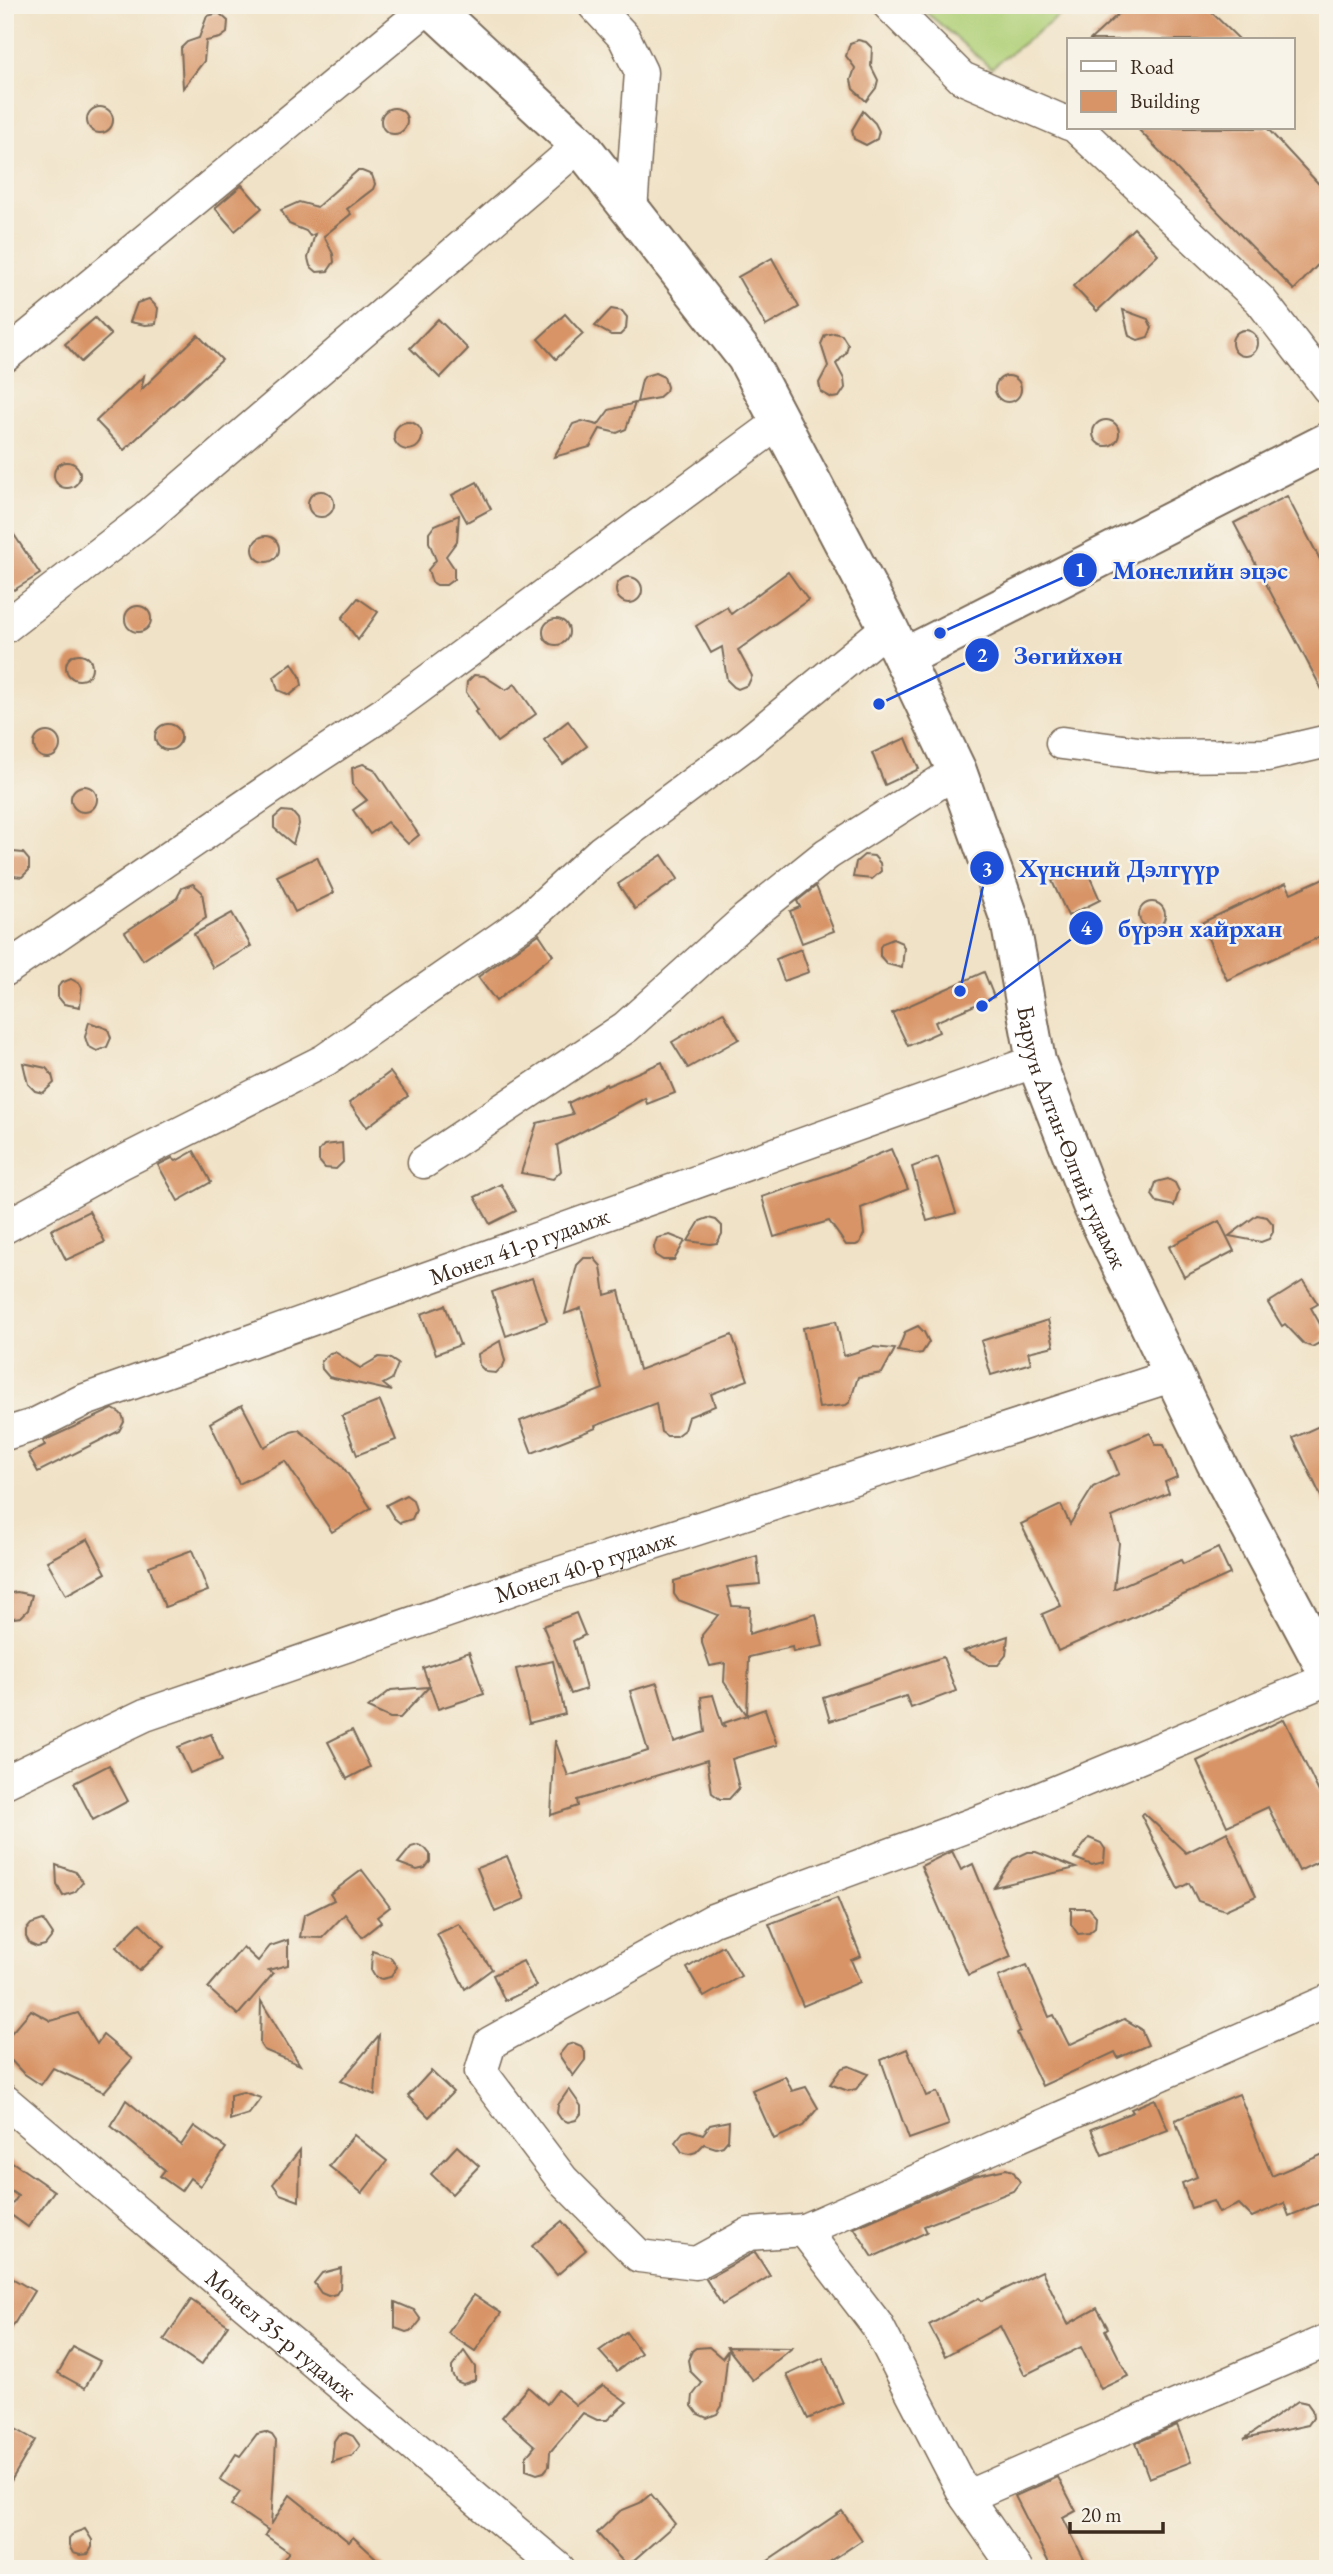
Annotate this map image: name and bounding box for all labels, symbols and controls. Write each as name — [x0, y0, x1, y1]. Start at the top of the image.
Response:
legend — [1067, 38, 1294, 130]
text: Road — [1130, 53, 1174, 80]
text: Building — [1130, 87, 1200, 114]
callout: Монелийн эцэс — [1063, 546, 1301, 593]
text: Монелийн эцэс — [1112, 553, 1288, 587]
text: 1 — [1074, 556, 1086, 583]
callout: Зөгийхөн — [964, 632, 1136, 679]
text: Зөгийхөн — [1013, 638, 1123, 672]
text: 2 — [976, 641, 988, 668]
callout: Хүнсний Дэлгүүр — [969, 845, 1233, 892]
text: Хүнсний Дэлгүүр — [1017, 851, 1220, 885]
text: 3 — [981, 855, 993, 882]
callout: бүрэн хайрхан — [1068, 904, 1296, 951]
text: бүрэн хайрхан — [1118, 911, 1282, 945]
text: 4 — [1080, 914, 1092, 941]
street label: Баруун Алтан-Өлгий гудамж — [1011, 1003, 1136, 1274]
street label: Монел 41-р гудамж — [425, 1199, 613, 1292]
street label: Монел 40-р гудамж — [490, 1521, 680, 1609]
street label: Монел 35-р гудамж — [199, 2262, 364, 2408]
scale bar — [1070, 2490, 1163, 2534]
text: 20 m — [1081, 2501, 1122, 2528]

